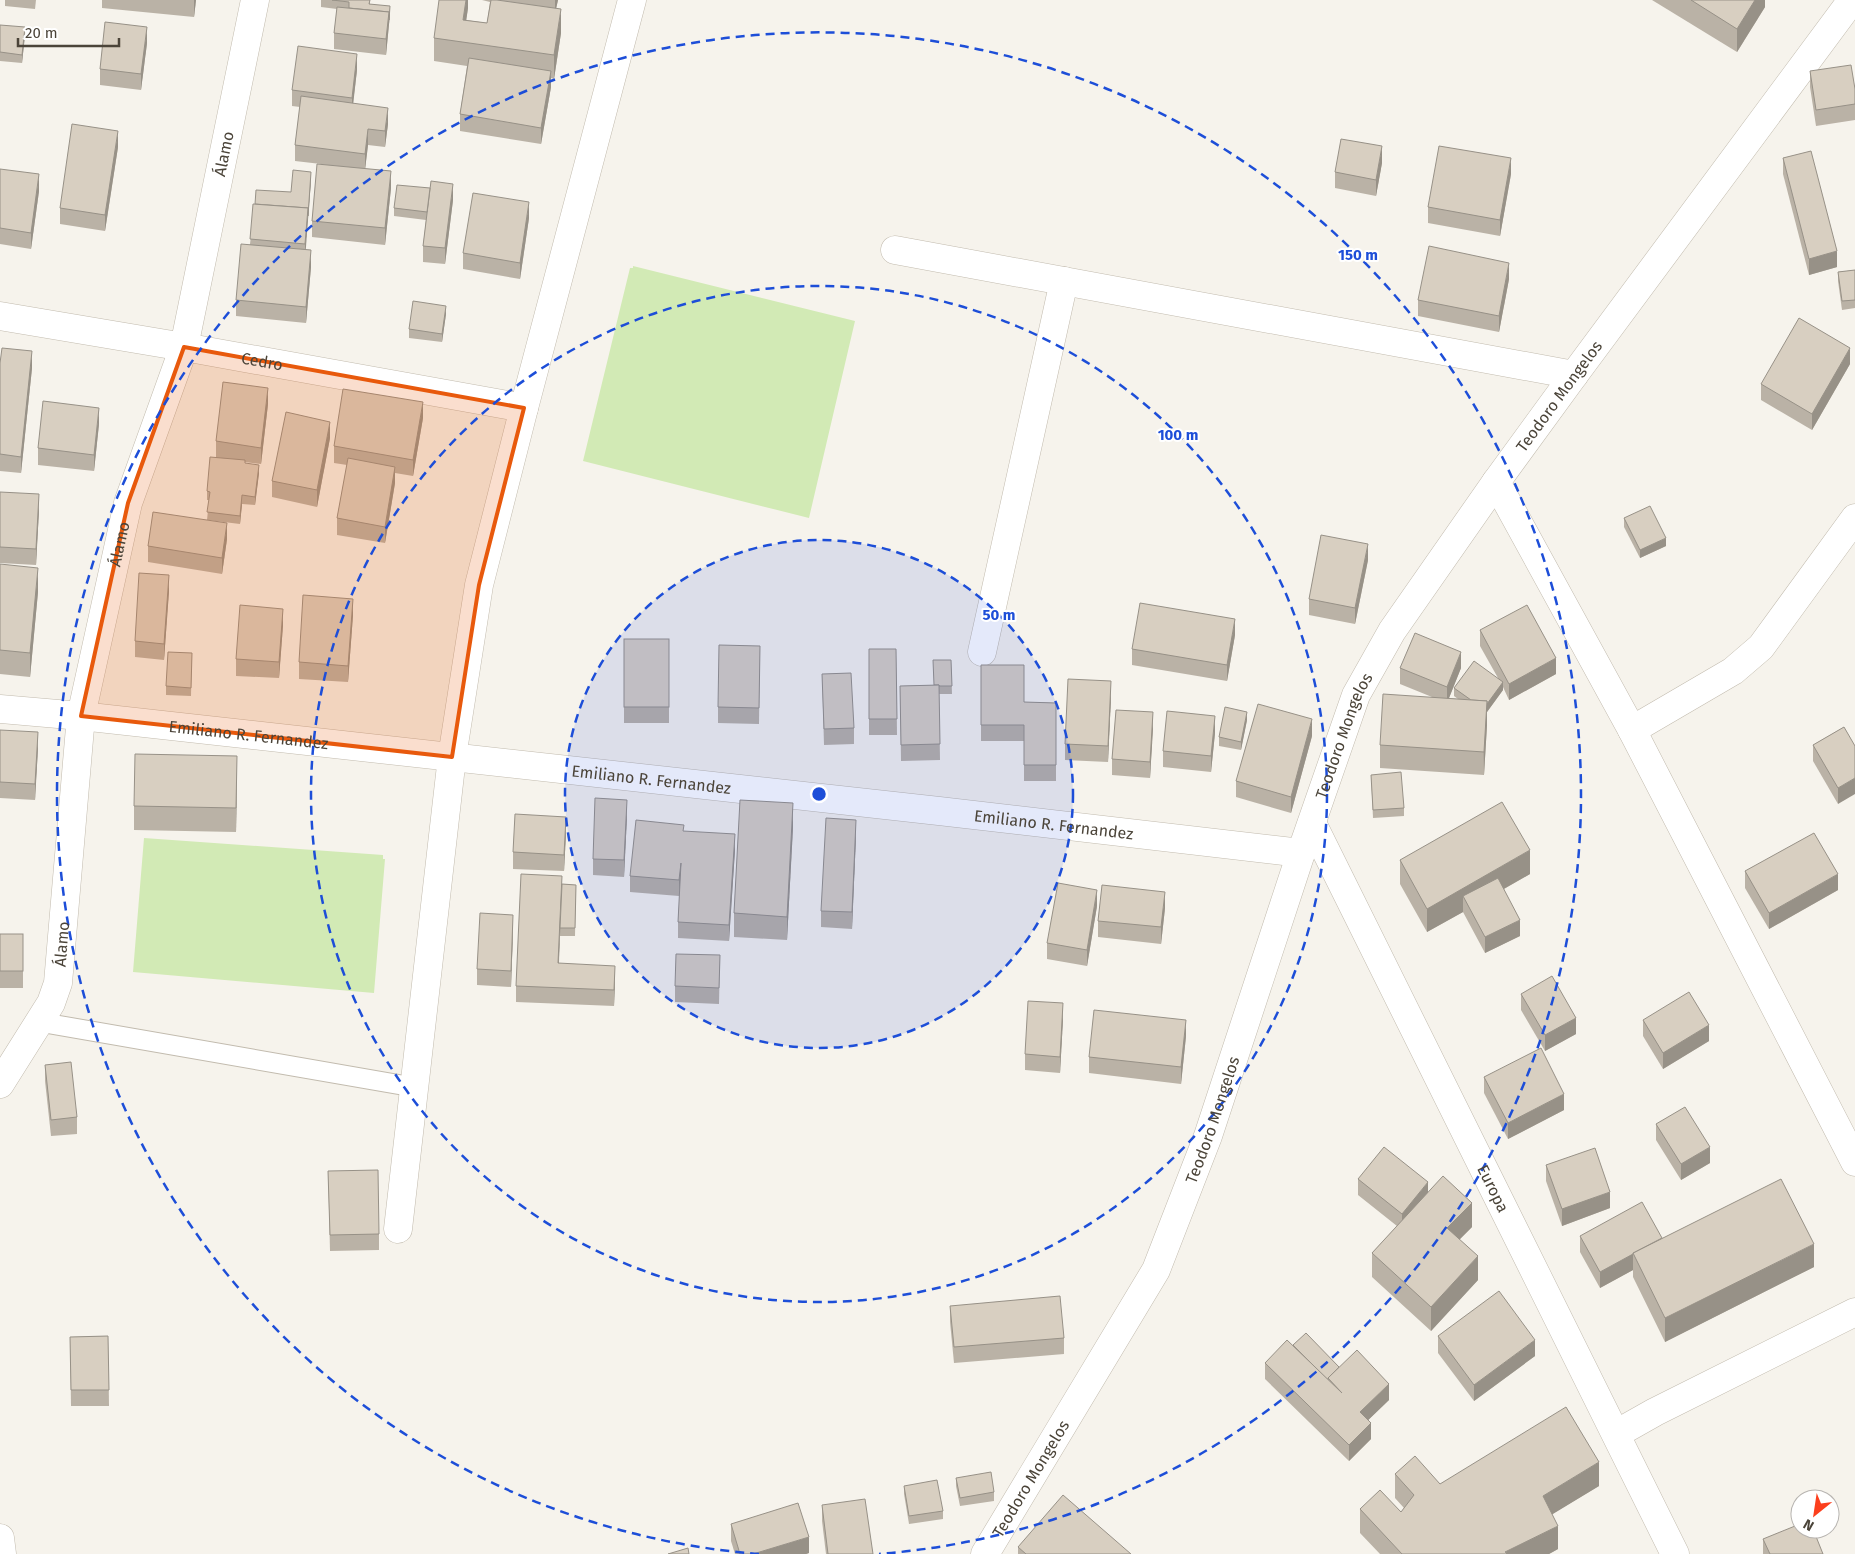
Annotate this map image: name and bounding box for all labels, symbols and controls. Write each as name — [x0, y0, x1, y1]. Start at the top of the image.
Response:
scale bar — [18, 15, 119, 47]
text: 20 m — [25, 24, 58, 42]
street label: Álamo — [209, 130, 237, 178]
text: 150 m — [1338, 246, 1378, 264]
street label: Teodoro Mongelos — [1512, 337, 1606, 455]
street label: Cedro — [240, 348, 285, 374]
text: 100 m — [1158, 426, 1198, 444]
street label: Álamo — [104, 520, 133, 568]
text: 50 m — [982, 606, 1016, 624]
street label: Teodoro Mongelos — [1311, 669, 1376, 801]
street label: Emiliano R. Fernandez — [168, 716, 329, 753]
street label: Emiliano R. Fernandez — [571, 761, 732, 797]
centre of rings — [810, 785, 828, 803]
street label: Emiliano R. Fernandez — [973, 806, 1134, 843]
street label: Álamo — [49, 921, 73, 968]
street label: Teodoro Mongelos — [1181, 1054, 1243, 1186]
street label: Europa — [1474, 1161, 1513, 1215]
street label: Teodoro Mongelos — [988, 1417, 1073, 1541]
north arrow — [1790, 1489, 1840, 1539]
text: N — [1800, 1515, 1817, 1535]

